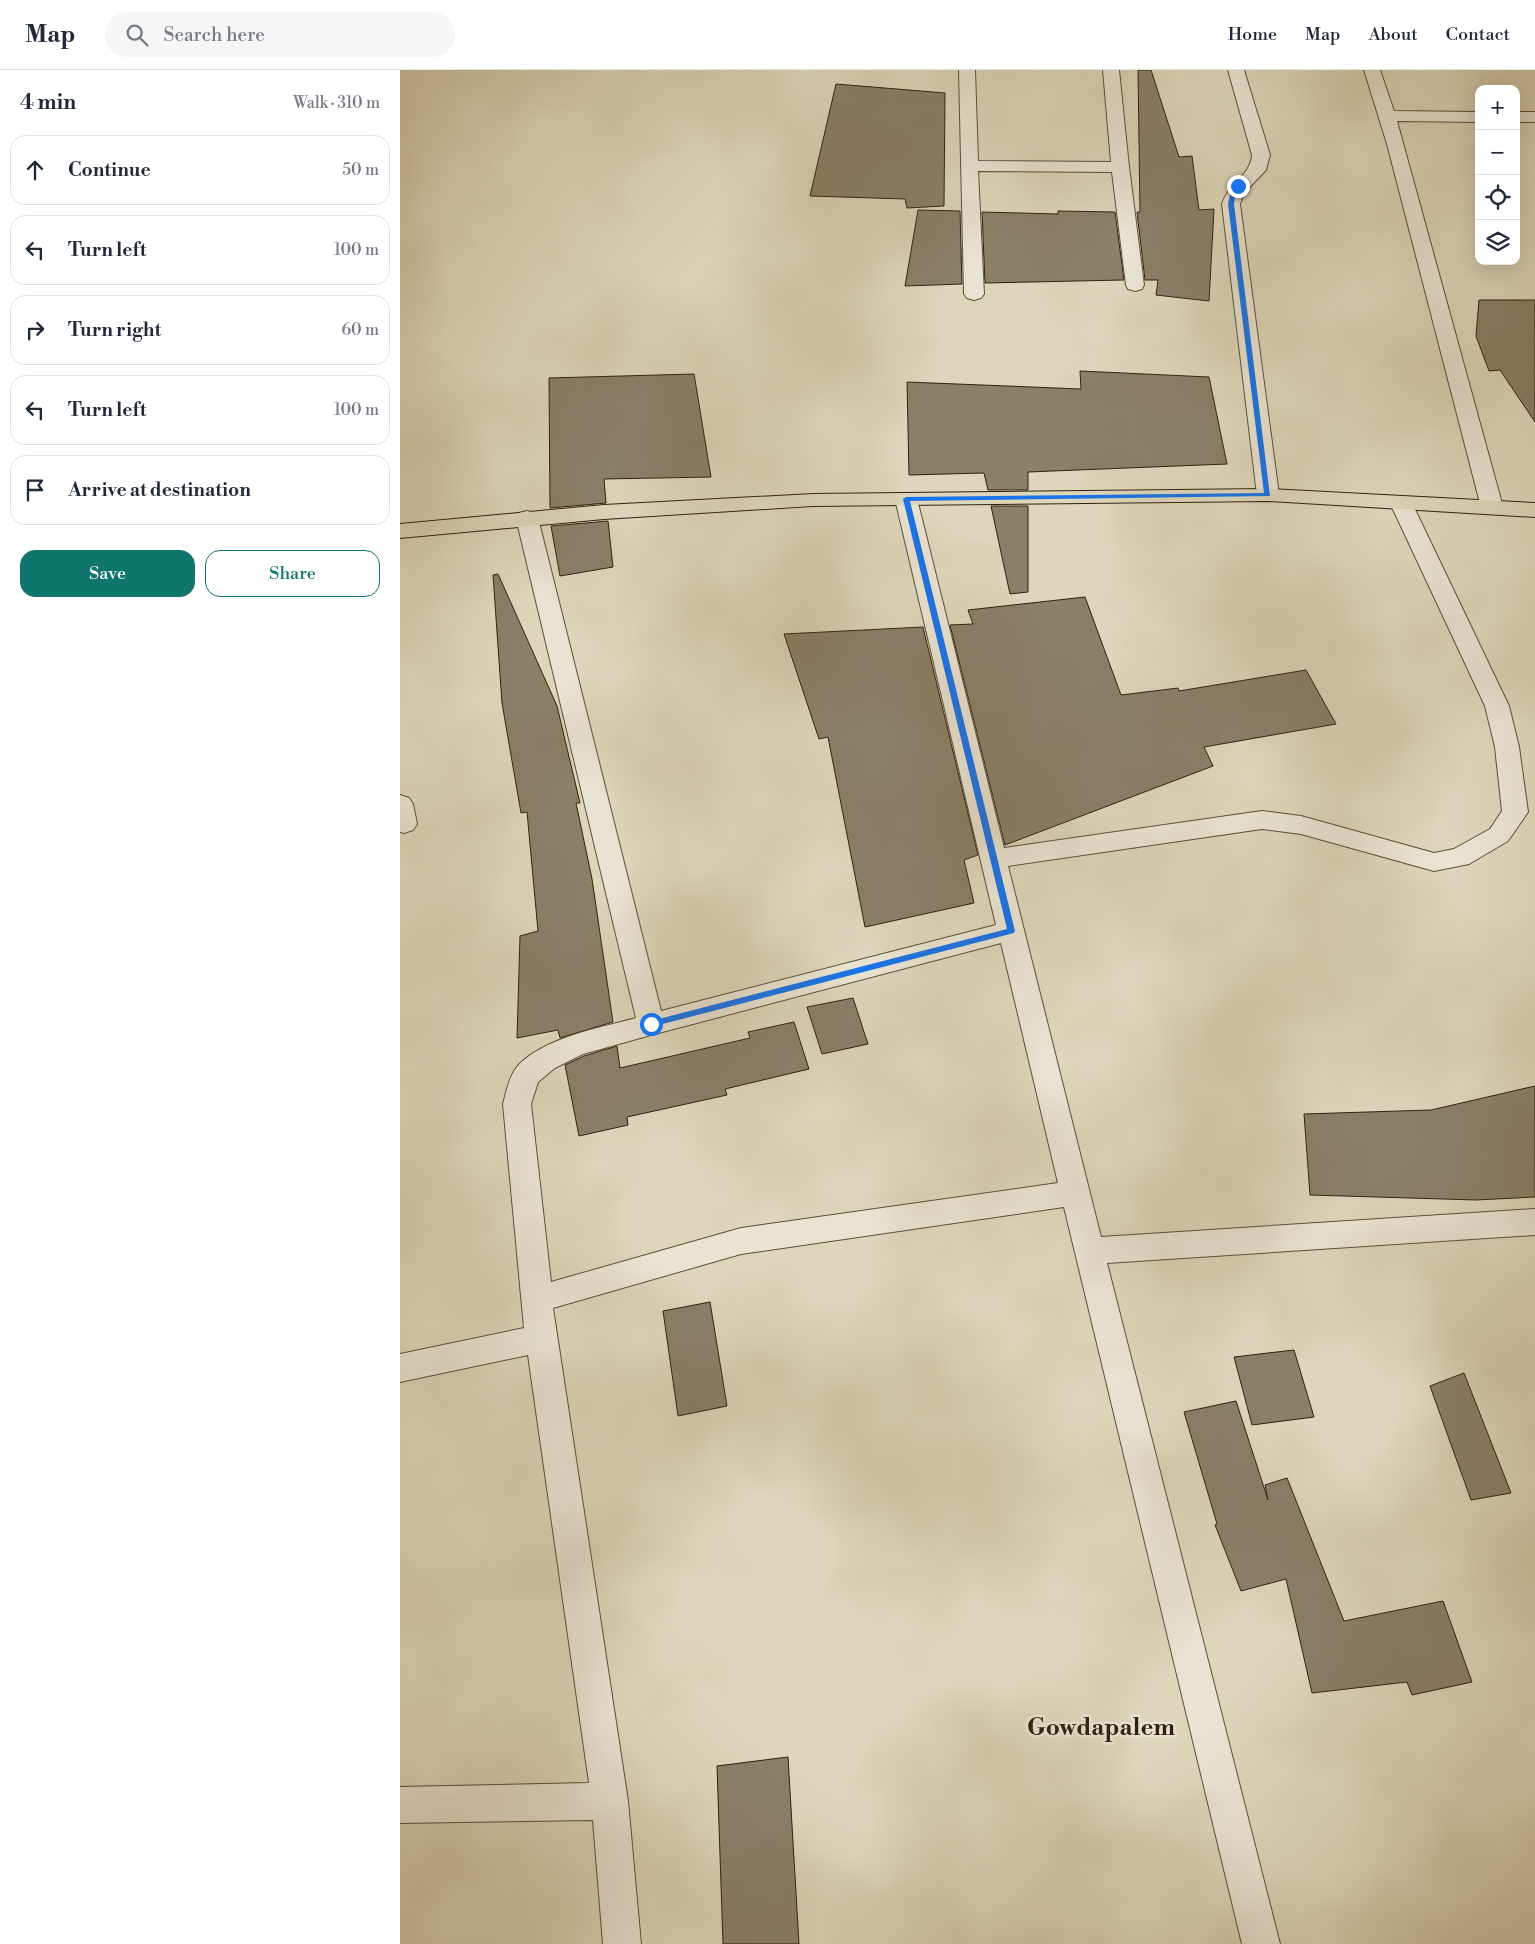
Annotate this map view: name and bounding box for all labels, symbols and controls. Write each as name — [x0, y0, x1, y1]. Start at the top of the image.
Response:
search box — [105, 12, 455, 57]
text: Map — [25, 20, 75, 50]
icon: search — [123, 21, 151, 49]
text: Search here — [163, 23, 265, 47]
text: Home — [1228, 23, 1277, 46]
text: Map — [1305, 23, 1341, 46]
text: About — [1369, 23, 1418, 46]
text: Contact — [1446, 23, 1510, 46]
map controls — [1475, 85, 1520, 265]
button: + — [1475, 85, 1520, 130]
text: 4 min — [20, 90, 76, 116]
text: Walk · 310 m — [293, 93, 380, 113]
button: − — [1475, 130, 1520, 175]
icon: ahead — [21, 156, 49, 184]
text: Continue — [68, 158, 151, 182]
text: 50 m — [342, 160, 379, 180]
route end — [1227, 175, 1250, 198]
button: locate — [1475, 175, 1520, 220]
button: layers — [1475, 220, 1520, 265]
icon: left — [21, 236, 49, 264]
text: Turn left — [68, 238, 147, 262]
text: 100 m — [334, 240, 379, 260]
icon: right — [21, 316, 49, 344]
text: Turn right — [68, 318, 161, 342]
text: 60 m — [341, 320, 379, 340]
icon: left — [21, 396, 49, 424]
text: Turn left — [68, 398, 147, 422]
text: 100 m — [334, 400, 379, 420]
icon: arrive — [21, 476, 49, 504]
text: Arrive at destination — [68, 478, 251, 502]
button: Save — [20, 550, 195, 597]
button: Share — [205, 550, 380, 597]
route start — [640, 1013, 663, 1036]
district label: Gowdapalem — [1027, 1713, 1175, 1743]

